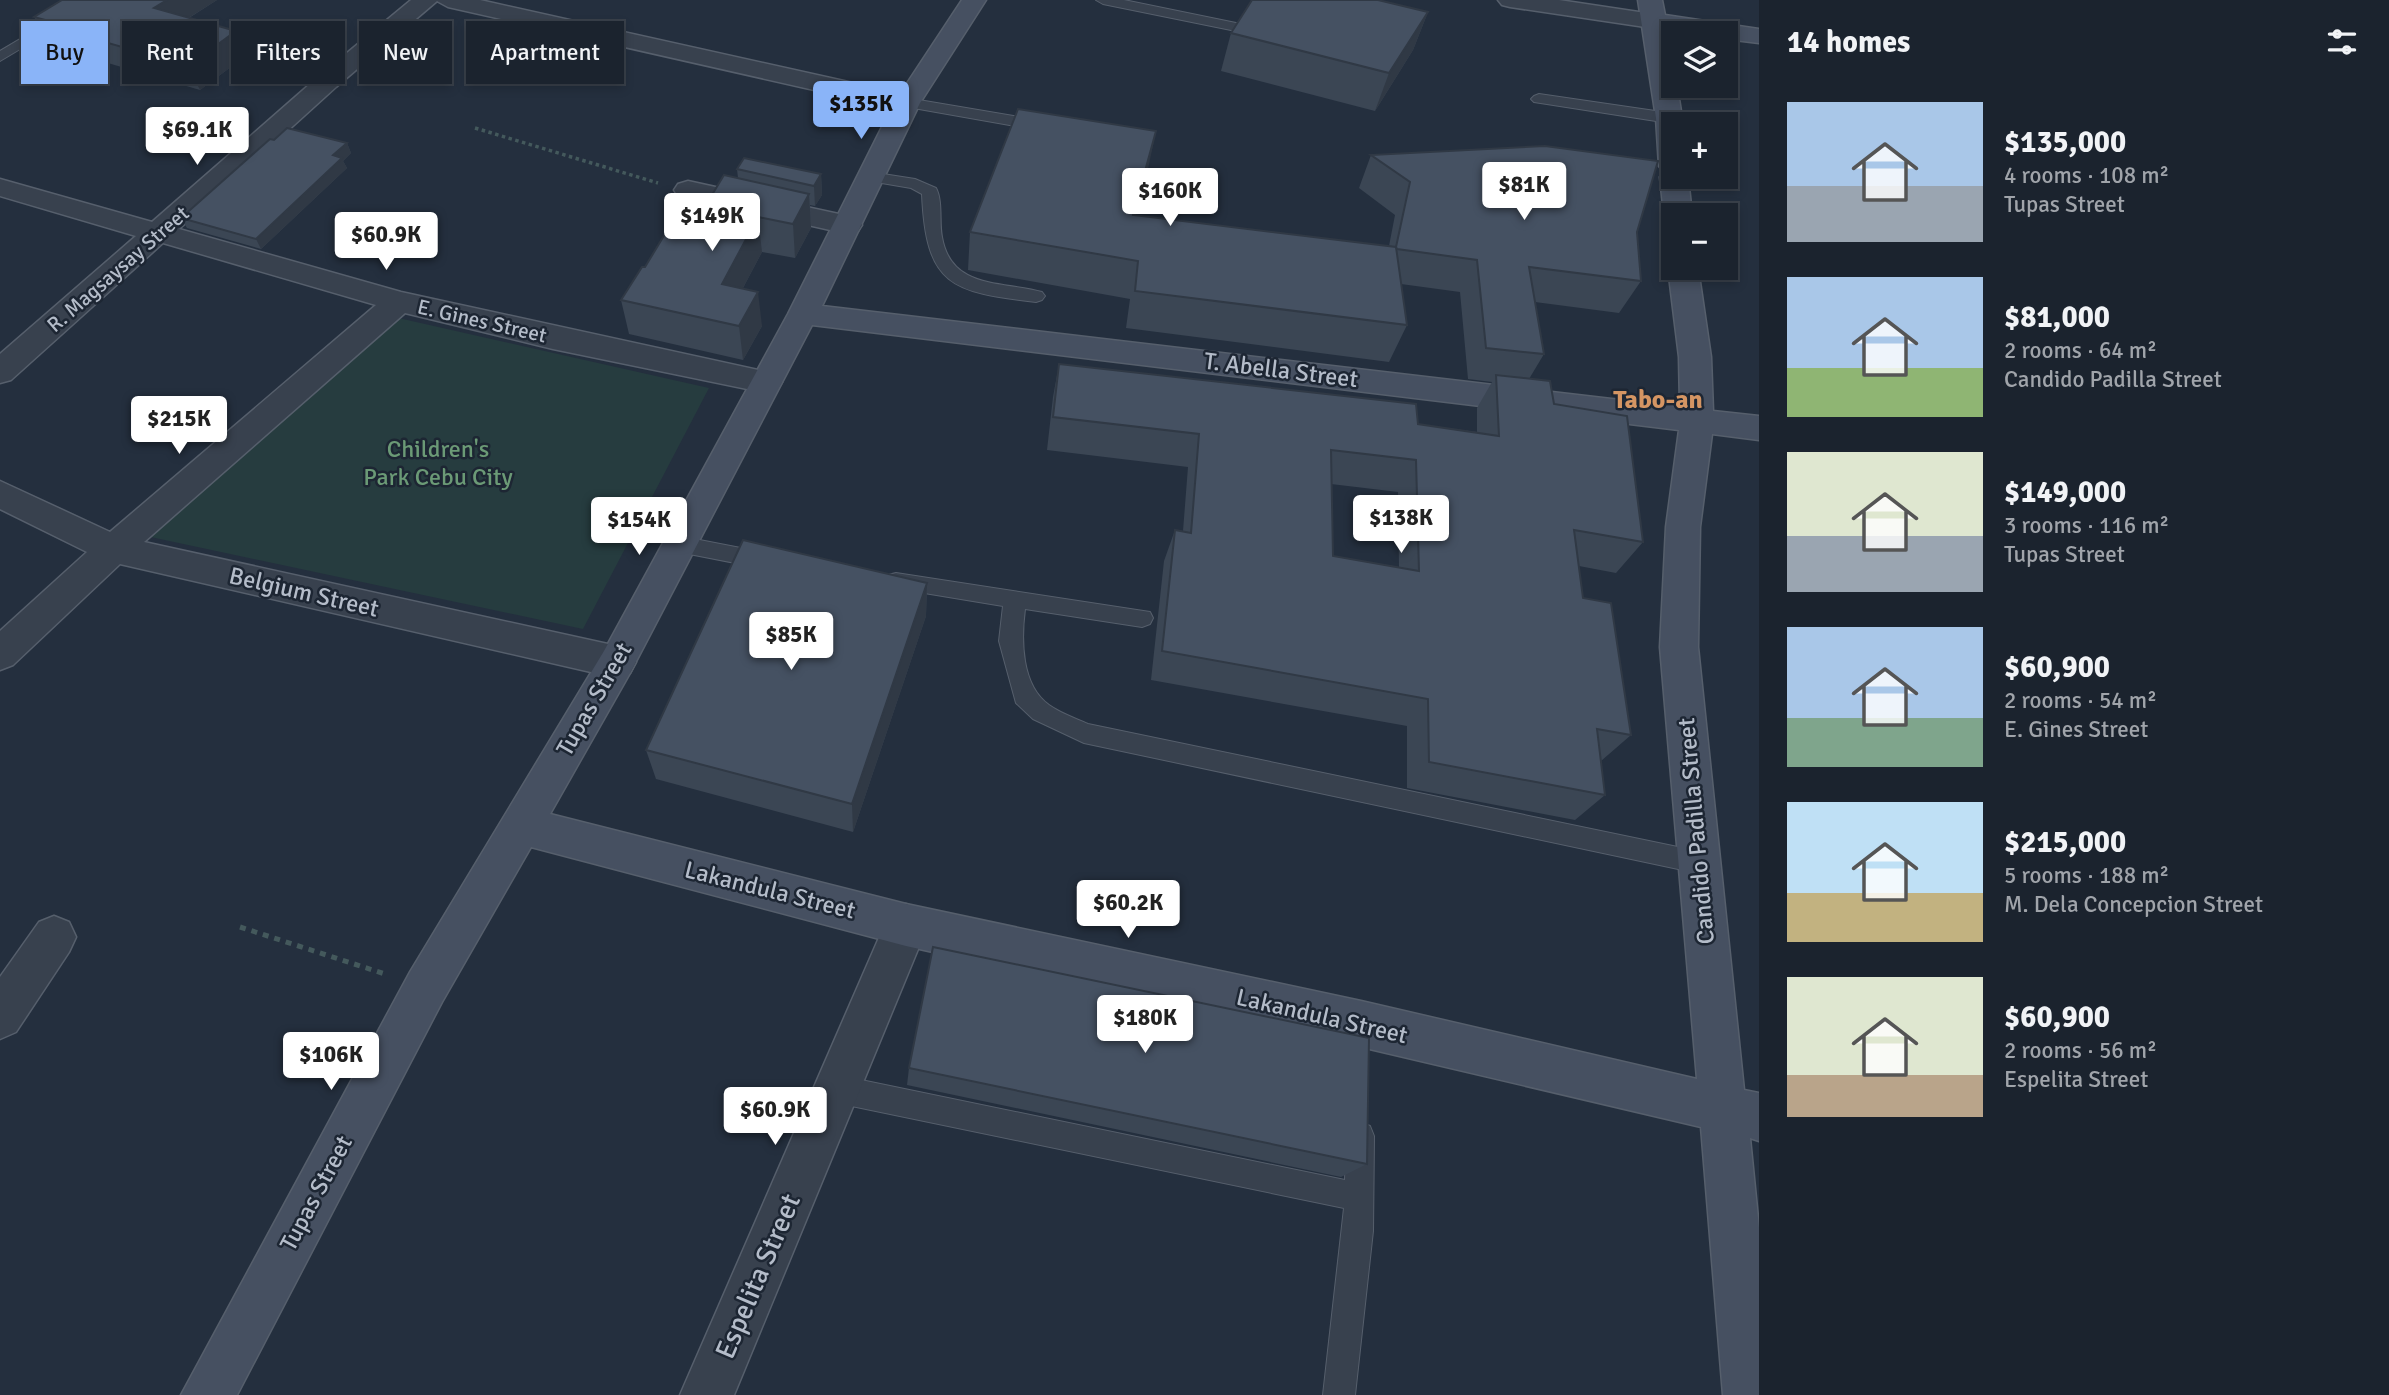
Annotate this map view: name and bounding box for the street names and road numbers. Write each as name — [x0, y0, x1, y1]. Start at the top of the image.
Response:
street label: R. Magsaysay Street — [42, 200, 194, 338]
street label: E. Gines Street — [415, 294, 549, 348]
street label: T. Abella Street — [1202, 346, 1360, 394]
street label: Belgium Street — [226, 560, 382, 624]
street label: Tupas Street — [549, 637, 639, 761]
street label: Candido Padilla Street — [1671, 716, 1721, 946]
street label: Lakandula Street — [682, 854, 858, 926]
street label: Lakandula Street — [1234, 982, 1410, 1050]
street label: Tupas Street — [273, 1130, 359, 1256]
street label: Espelita Street — [708, 1189, 808, 1364]

